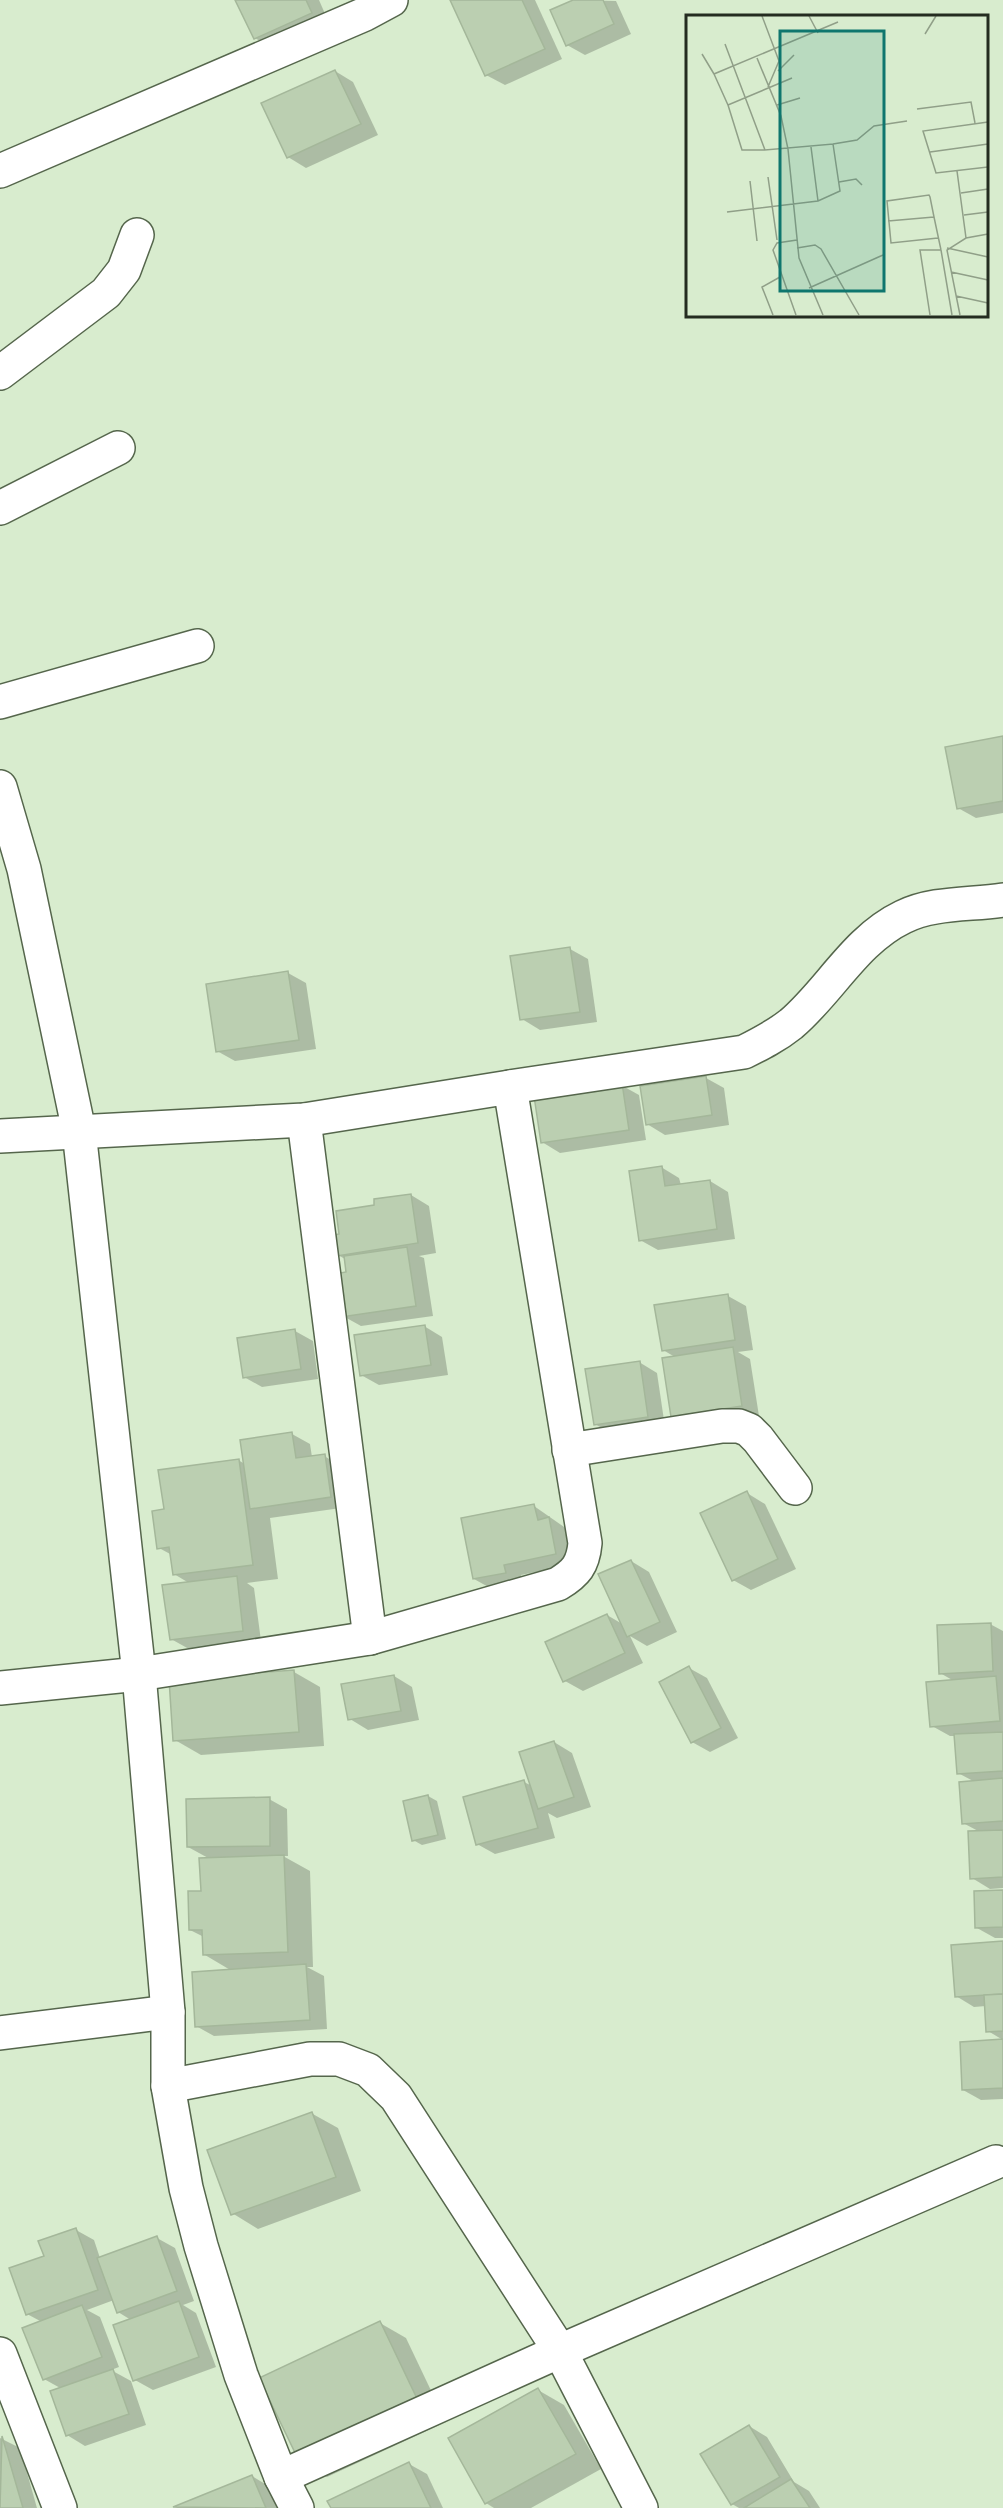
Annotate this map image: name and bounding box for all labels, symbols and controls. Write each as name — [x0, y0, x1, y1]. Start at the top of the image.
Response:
inset map — [686, 15, 988, 316]

